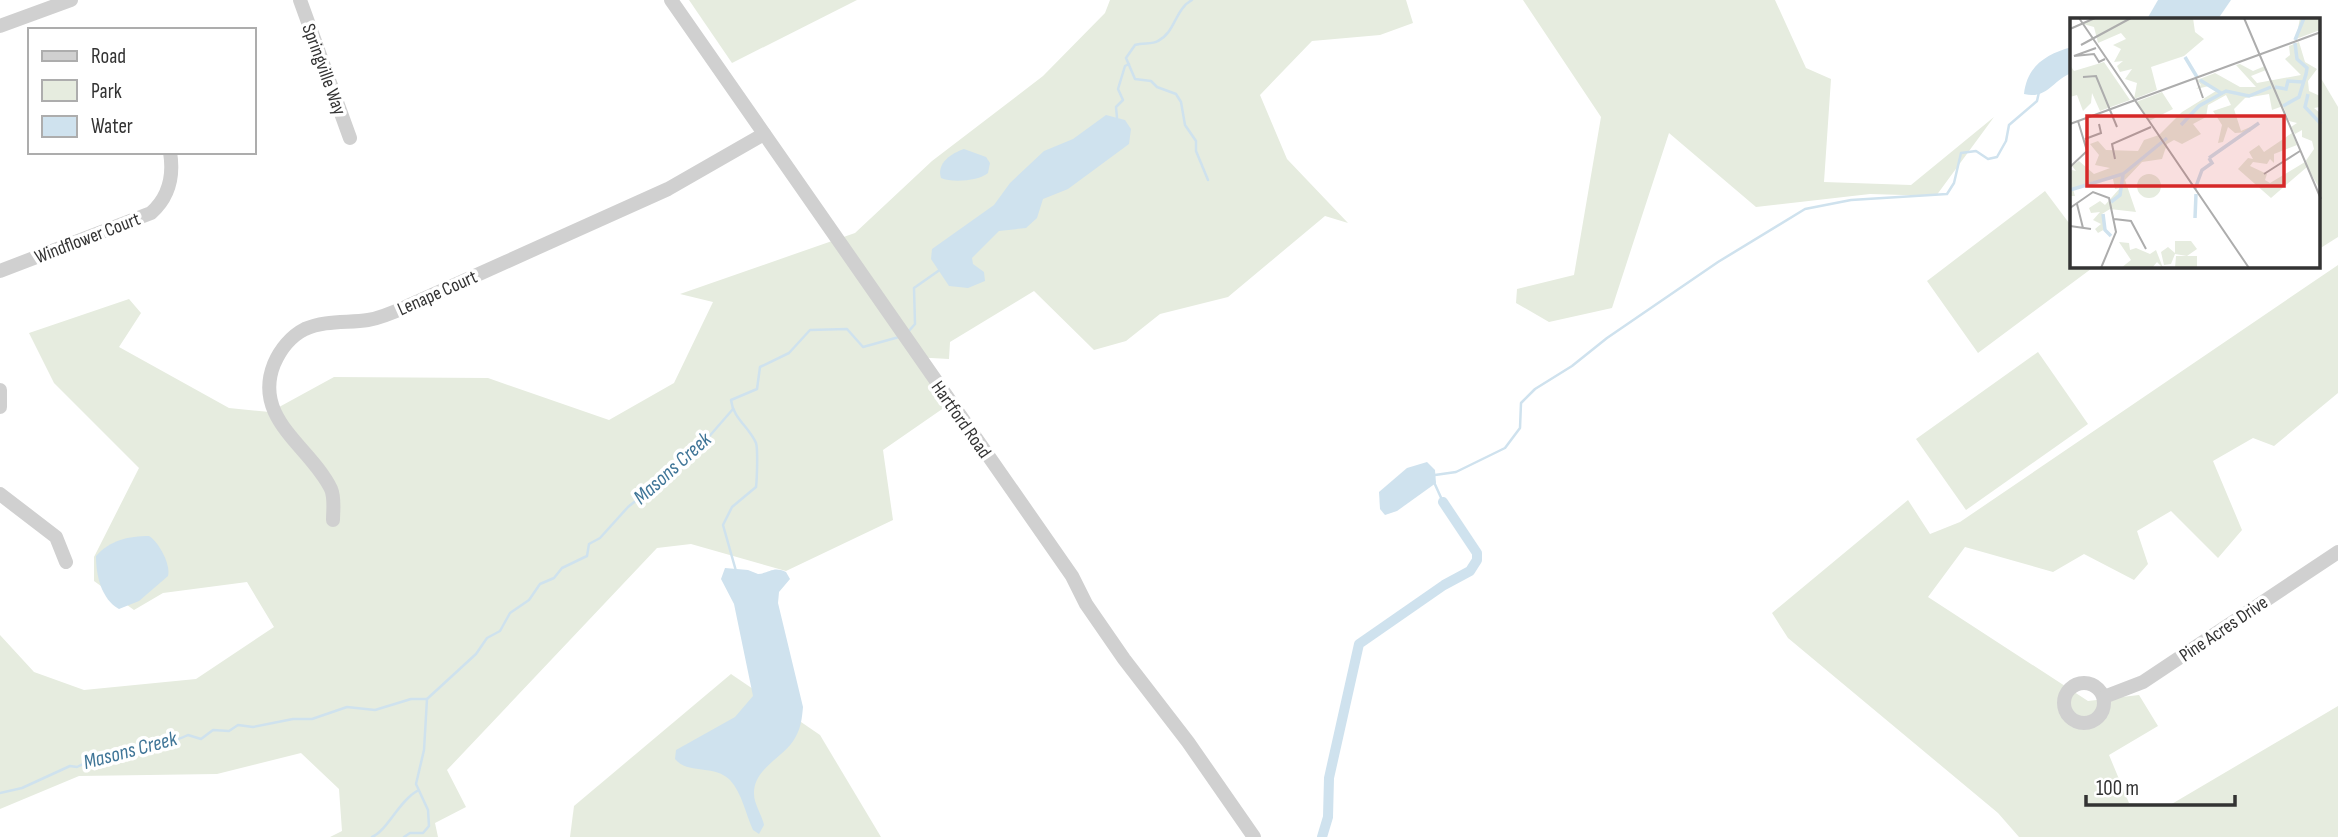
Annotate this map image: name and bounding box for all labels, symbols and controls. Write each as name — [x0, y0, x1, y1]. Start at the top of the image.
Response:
inset map — [2070, 18, 2320, 268]
street label: Springville Way — [296, 21, 351, 119]
legend — [28, 28, 256, 154]
text: Road — [91, 44, 126, 69]
text: Park — [91, 79, 122, 104]
text: Water — [91, 114, 133, 139]
street label: Windflower Court — [32, 208, 144, 269]
street label: Lenape Court — [394, 266, 481, 321]
street label: Hartford Road — [926, 377, 996, 463]
water label: Masons Creek — [628, 426, 717, 510]
street label: Pine Acres Drive — [2175, 591, 2273, 667]
water label: Masons Creek — [81, 726, 181, 775]
scale bar — [2086, 764, 2235, 808]
text: 100 m — [2096, 776, 2139, 801]

